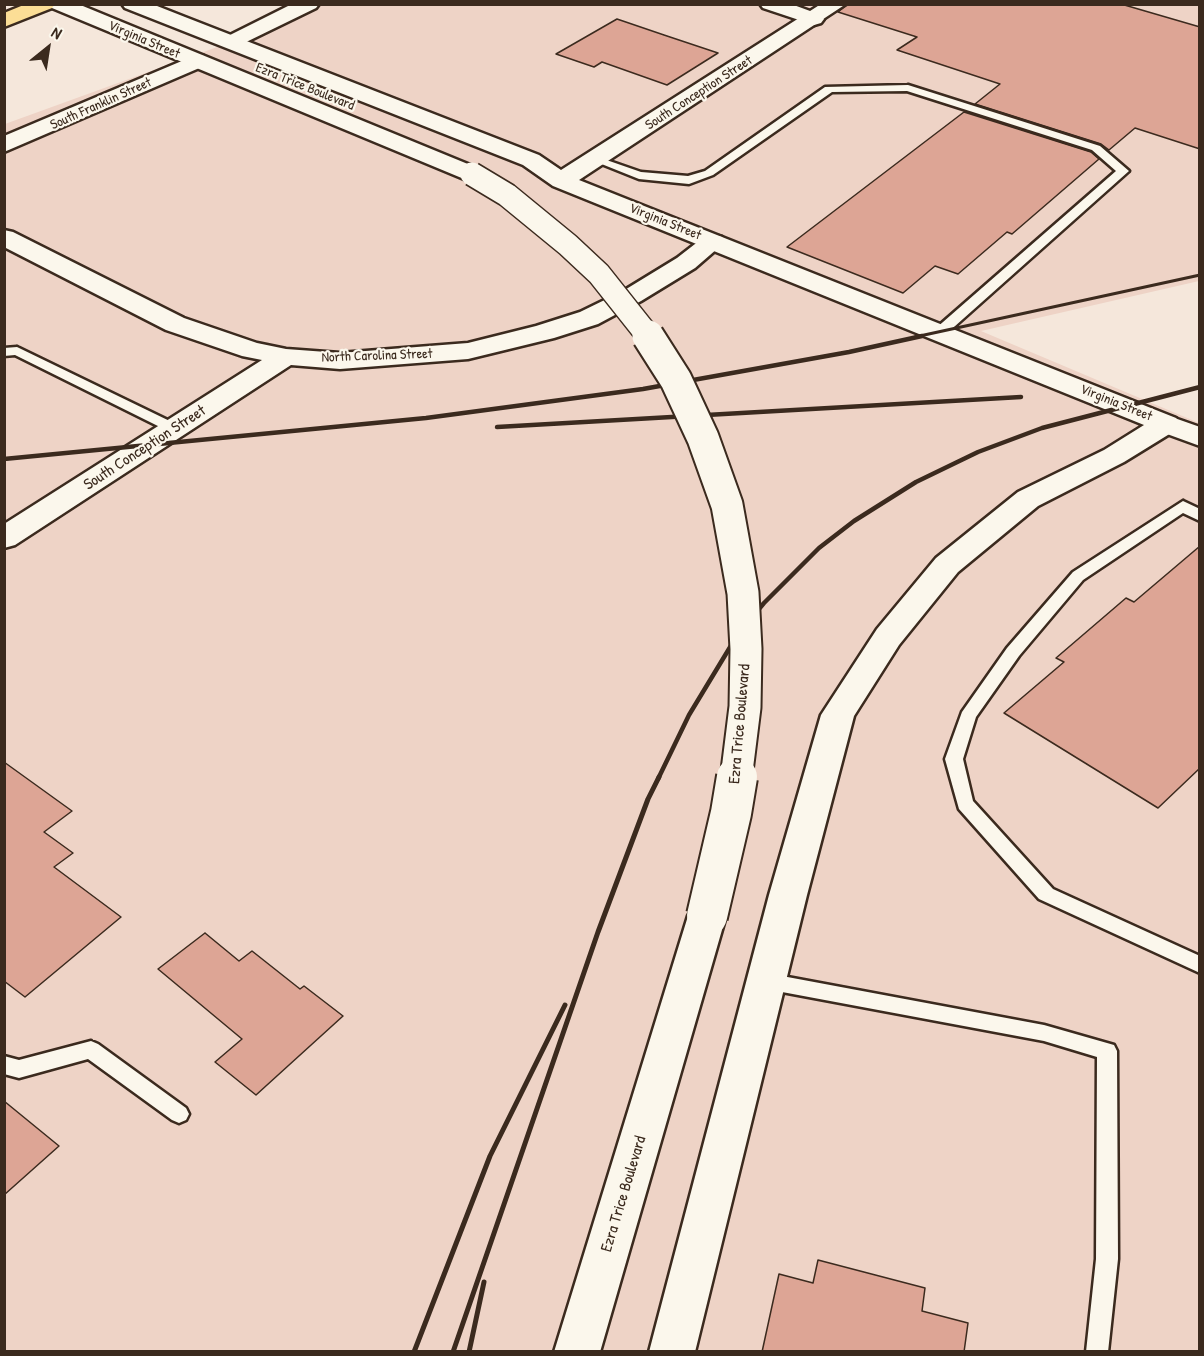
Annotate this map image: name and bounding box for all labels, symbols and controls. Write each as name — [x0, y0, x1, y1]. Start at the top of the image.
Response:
street label: Virginia Street — [105, 17, 183, 63]
north arrow — [18, 18, 78, 78]
text: N — [48, 21, 66, 44]
street label: South Conception Street — [642, 52, 756, 134]
street label: Ezra Trice Boulevard — [253, 60, 357, 114]
street label: South Franklin Street — [48, 74, 154, 134]
street label: Virginia Street — [626, 200, 704, 244]
street label: North Carolina Street — [321, 346, 433, 366]
street label: Virginia Street — [1077, 381, 1155, 425]
street label: South Conception Street — [80, 401, 210, 495]
street label: Ezra Trice Boulevard — [725, 663, 755, 785]
street label: Ezra Trice Boulevard — [597, 1134, 651, 1254]

